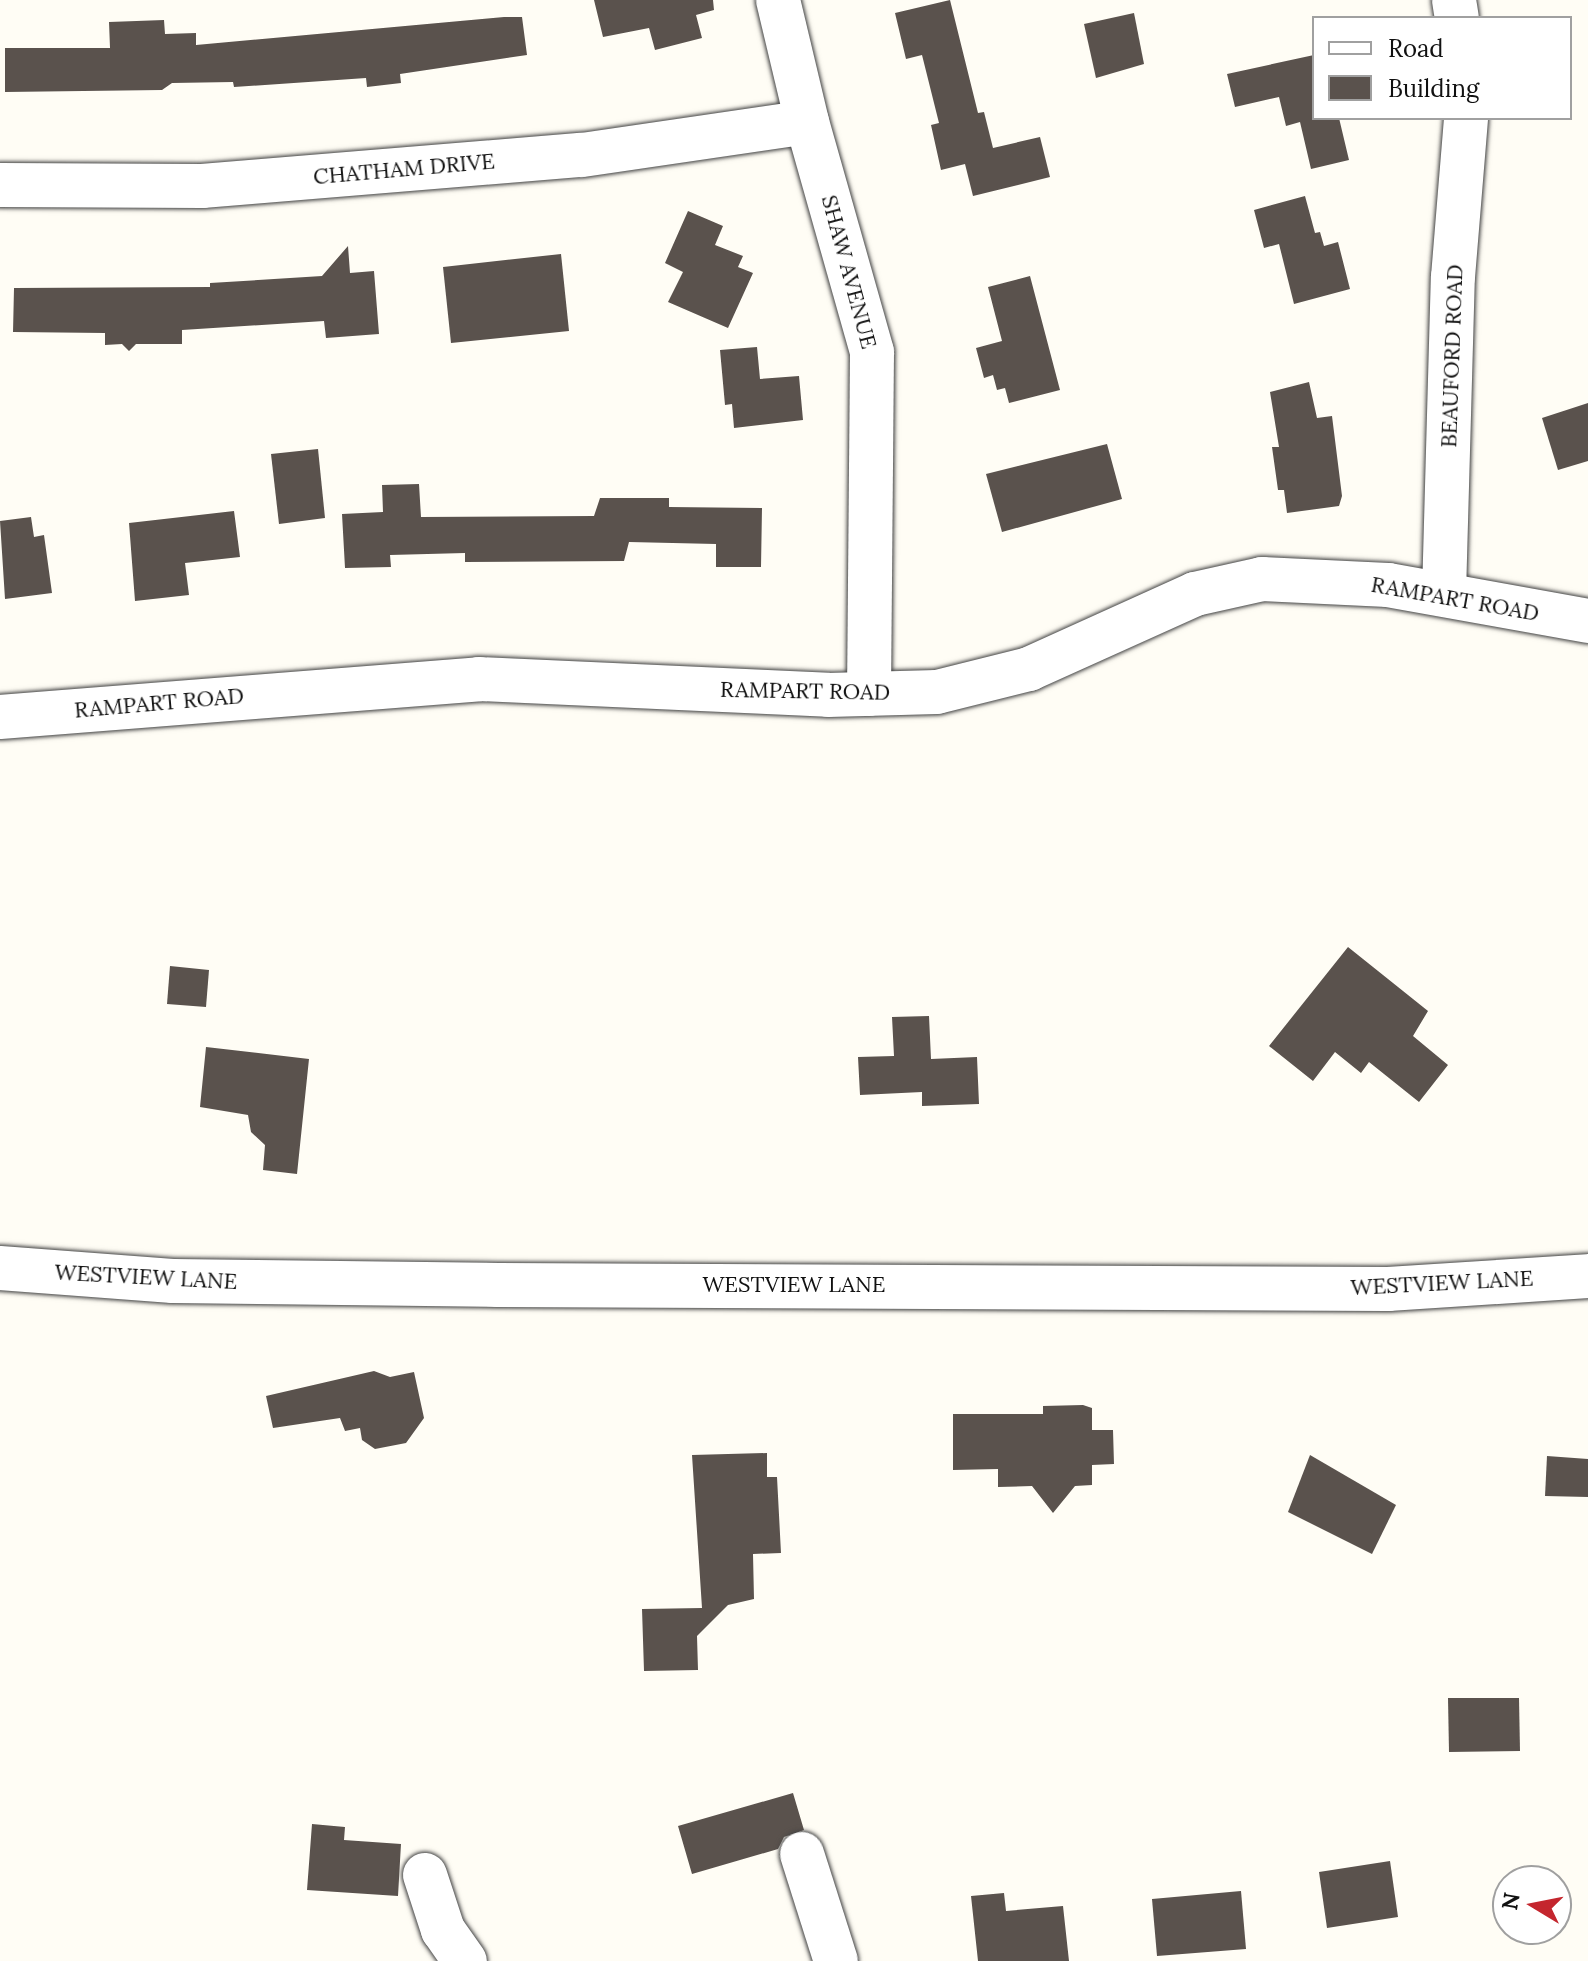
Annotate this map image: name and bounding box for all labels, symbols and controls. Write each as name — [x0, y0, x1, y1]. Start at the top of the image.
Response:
legend — [1312, 16, 1572, 120]
text: Road — [1388, 33, 1444, 64]
text: Building — [1388, 73, 1479, 104]
street label: CHATHAM DRIVE — [312, 148, 496, 190]
street label: SHAW AVENUE — [816, 192, 882, 352]
street label: BEAUFORD ROAD — [1436, 264, 1468, 448]
street label: RAMPART ROAD — [1369, 571, 1541, 627]
street label: RAMPART ROAD — [720, 676, 890, 706]
street label: RAMPART ROAD — [73, 682, 245, 724]
street label: WESTVIEW LANE — [54, 1259, 238, 1295]
street label: WESTVIEW LANE — [1350, 1265, 1534, 1301]
street label: WESTVIEW LANE — [702, 1272, 886, 1298]
north arrow — [1492, 1865, 1572, 1945]
text: N — [1495, 1890, 1526, 1912]

